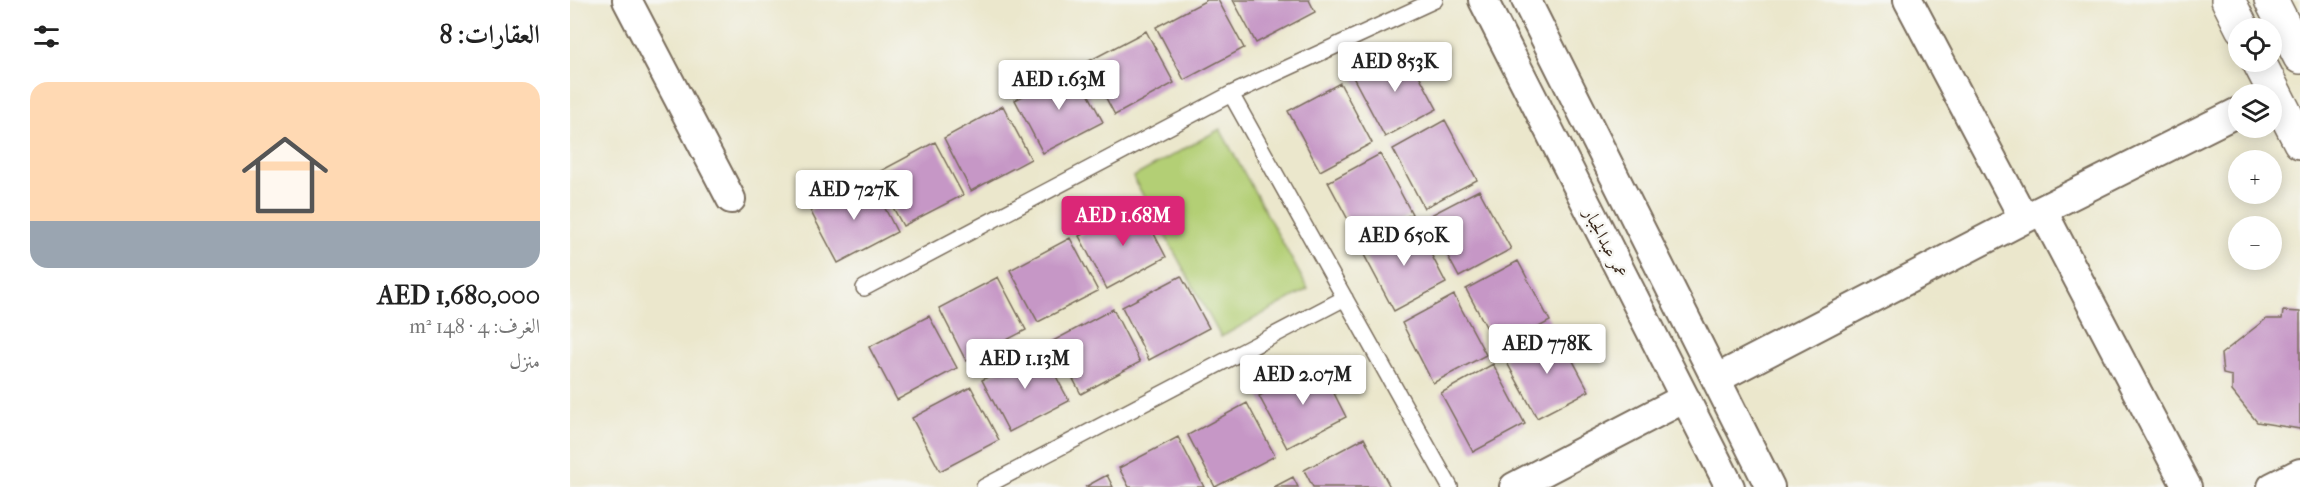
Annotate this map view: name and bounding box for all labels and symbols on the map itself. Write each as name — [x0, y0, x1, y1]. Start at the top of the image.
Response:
pin: AED 853K — [1333, 42, 1457, 93]
pin: AED 1.63M — [990, 60, 1128, 111]
pin: AED 727K — [792, 170, 916, 221]
pin: AED 1.68M — [1054, 196, 1192, 247]
street label: عمر عبدالجبار — [1577, 203, 1632, 282]
pin: AED 650K — [1342, 216, 1466, 267]
pin: AED 778K — [1485, 324, 1609, 375]
pin: AED 1.13M — [956, 339, 1094, 390]
pin: AED 2.07M — [1234, 355, 1372, 406]

